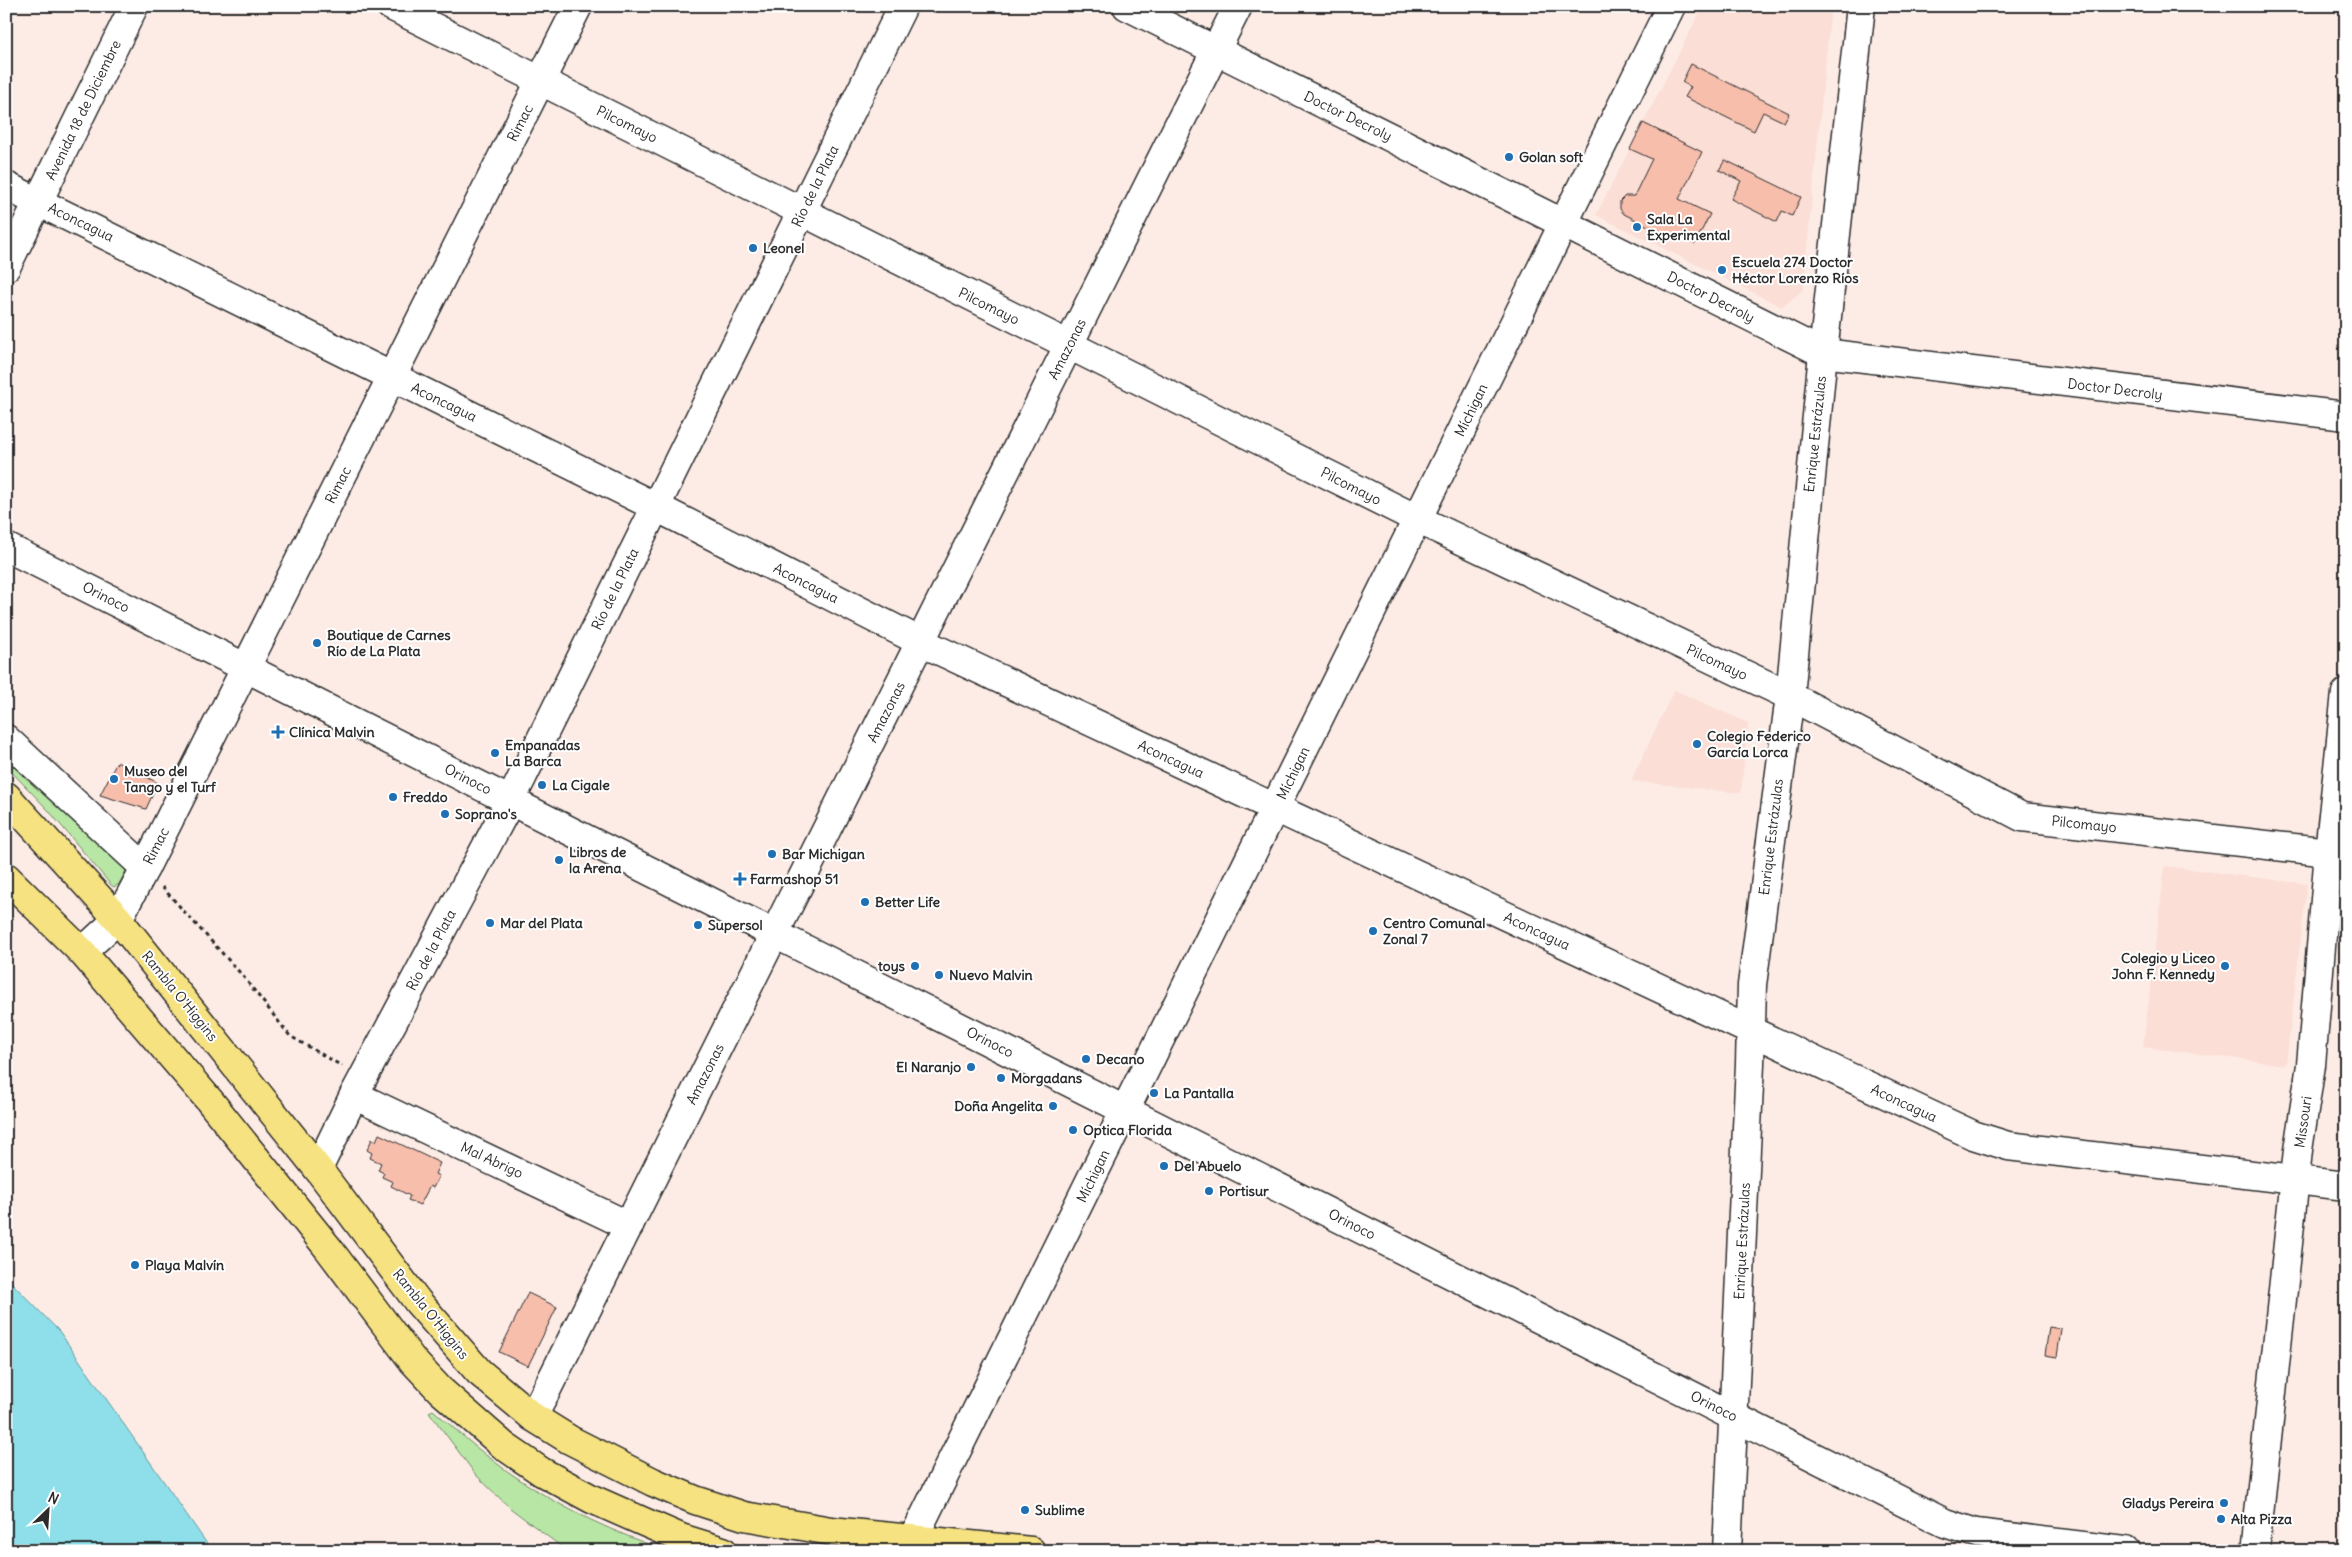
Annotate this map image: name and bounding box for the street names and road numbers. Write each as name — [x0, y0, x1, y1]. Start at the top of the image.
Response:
street label: Avenida 18 de Diciembre — [41, 37, 125, 183]
street label: Doctor Decroly — [1301, 87, 1395, 145]
street label: Rimac — [503, 101, 537, 145]
street label: Pilcomayo — [594, 102, 661, 147]
street label: Río de la Plata — [787, 142, 843, 230]
street label: Aconcagua — [45, 198, 117, 246]
street label: Doctor Decroly — [1664, 267, 1758, 327]
street label: Pilcomayo — [956, 284, 1023, 329]
street label: Amazonas — [1044, 315, 1090, 383]
street label: Doctor Decroly — [2066, 374, 2164, 404]
street label: Enrique Estrázulas — [1800, 375, 1830, 493]
street label: Aconcagua — [408, 378, 480, 426]
street label: Míchigan — [1450, 381, 1492, 439]
street label: Rimac — [321, 463, 355, 507]
street label: Pilcomayo — [1318, 463, 1384, 509]
street label: Río de la Plata — [587, 545, 643, 633]
street label: Aconcagua — [770, 559, 842, 607]
street label: Orinoco — [79, 578, 133, 617]
street label: Pilcomayo — [1683, 640, 1751, 684]
street label: Amazonas — [863, 678, 909, 746]
street label: Aconcagua — [1135, 736, 1207, 782]
street label: Míchigan — [1272, 744, 1314, 802]
street label: Orinoco — [441, 760, 495, 799]
street label: Enrique Estrázulas — [1755, 778, 1787, 896]
street label: Pilcomayo — [2050, 812, 2118, 836]
street label: Rimac — [139, 824, 173, 868]
street label: Río de la Plata — [402, 906, 460, 994]
street label: Aconcagua — [1501, 908, 1573, 954]
street label: Rambla O'Higgins — [138, 947, 222, 1045]
street label: Orinoco — [963, 1023, 1017, 1062]
street label: Amazonas — [682, 1040, 728, 1108]
street label: Aconcagua — [1868, 1080, 1940, 1126]
street label: Missouri — [2290, 1095, 2316, 1149]
street label: Mal Abrigo — [458, 1138, 526, 1182]
street label: Míchigan — [1072, 1147, 1114, 1205]
street label: Enrique Estrázulas — [1730, 1182, 1754, 1300]
street label: Orinoco — [1325, 1205, 1379, 1244]
street label: Rambla O'Higgins — [389, 1265, 473, 1363]
street label: Orinoco — [1687, 1387, 1741, 1426]

